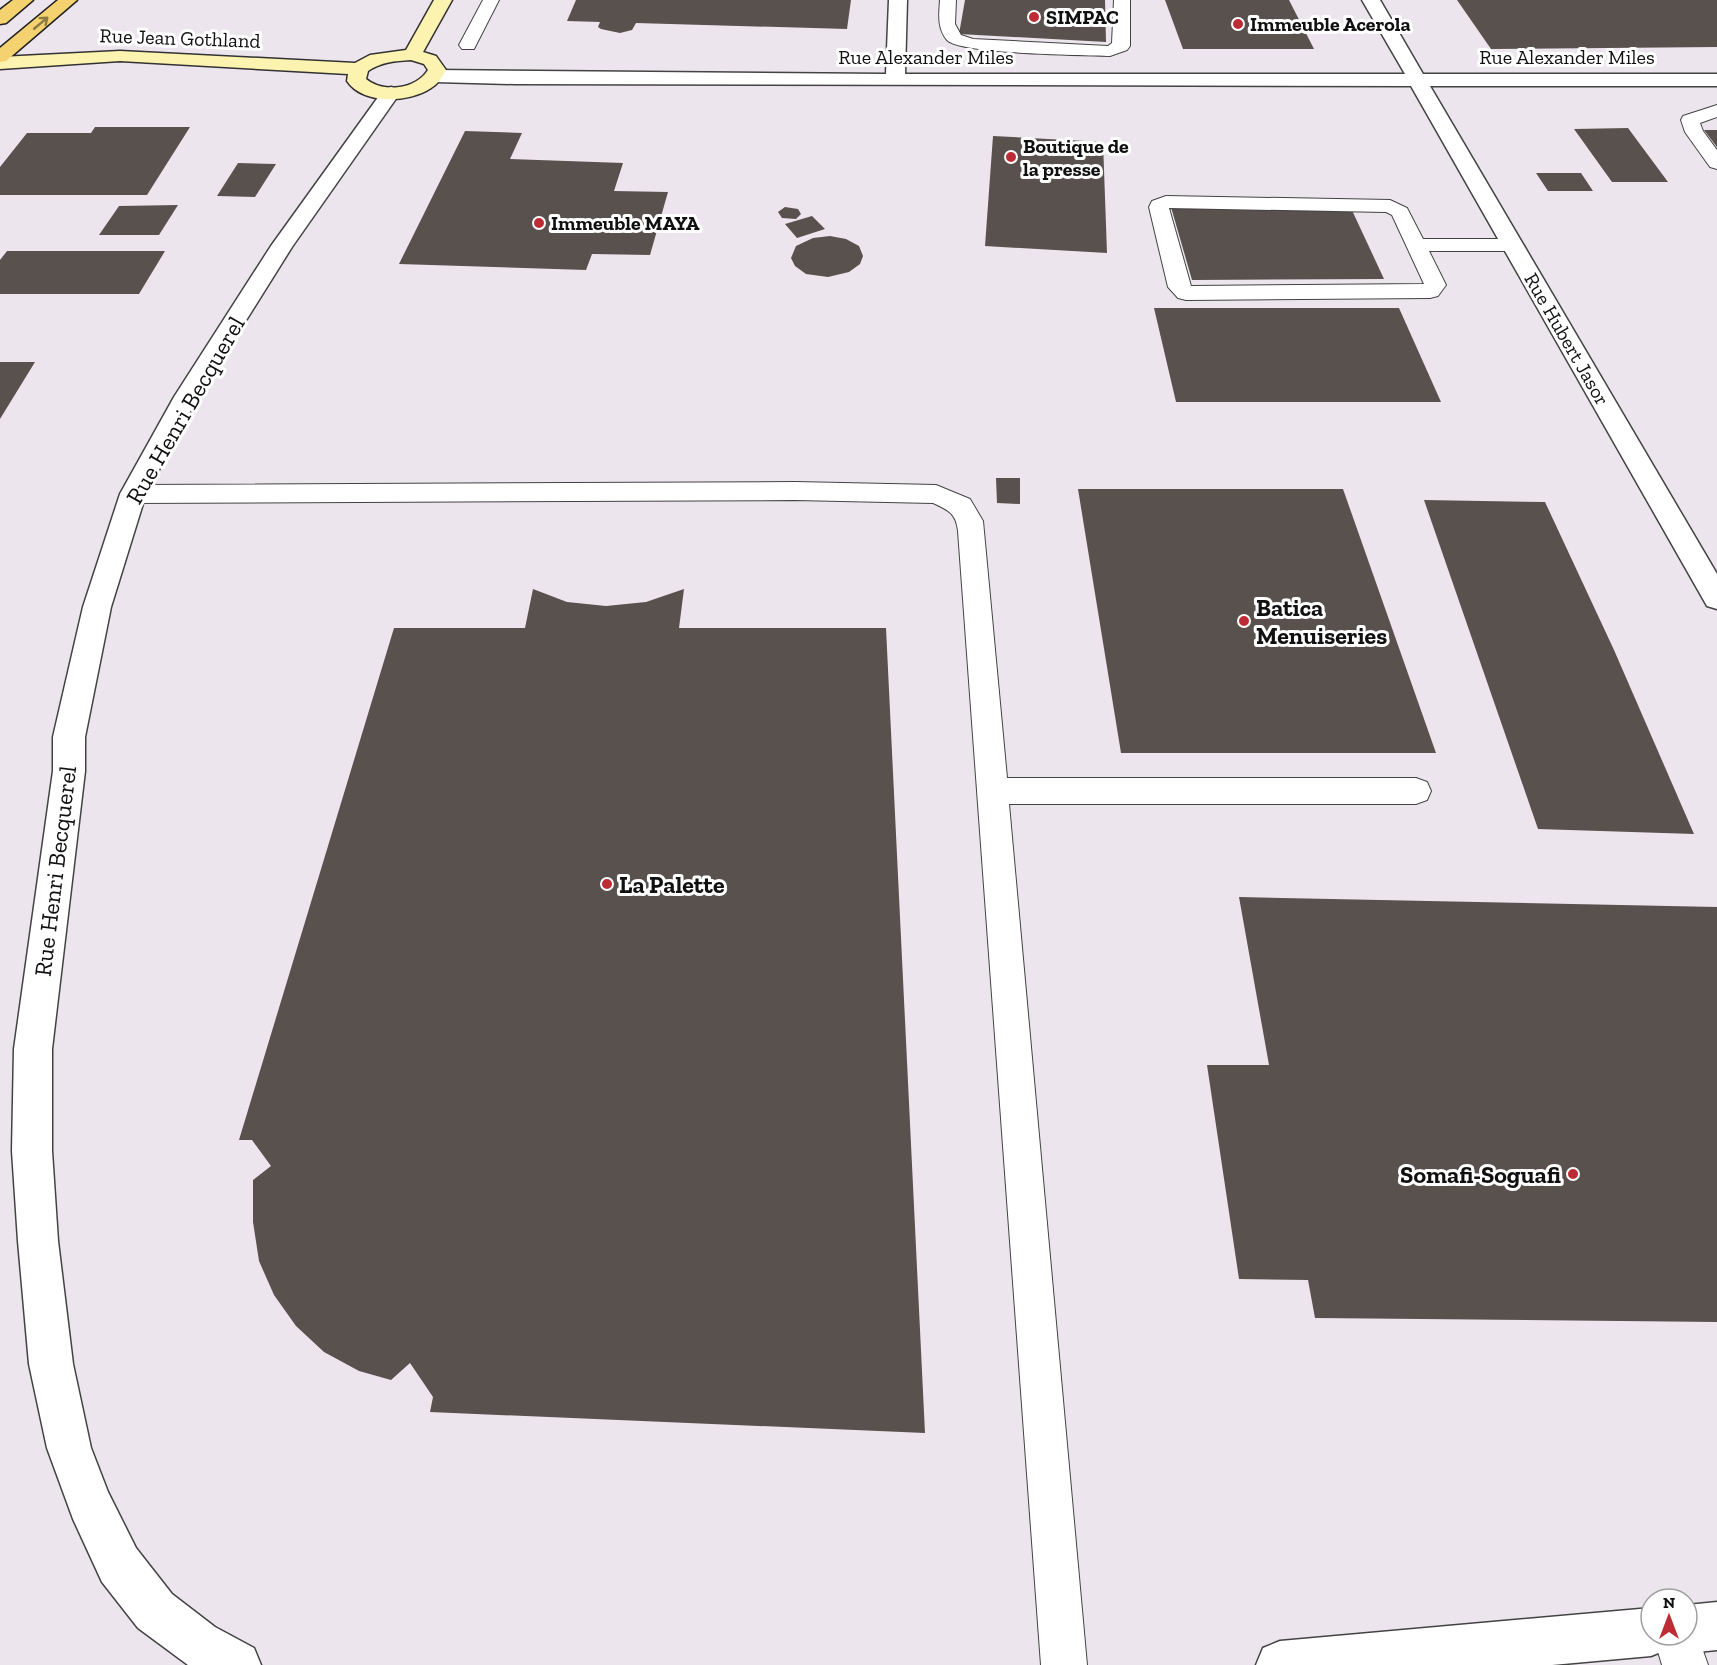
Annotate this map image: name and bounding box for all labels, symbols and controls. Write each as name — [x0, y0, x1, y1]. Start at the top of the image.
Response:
place label: SIMPAC — [1046, 5, 1119, 29]
marker: SIMPAC — [1027, 10, 1041, 24]
place label: Immeuble Acerola — [1250, 12, 1411, 36]
one-way arrow — [33, 16, 49, 29]
marker: Immeuble Acerola — [1231, 17, 1245, 31]
street label: Rue Jean Gothland — [99, 23, 261, 53]
street label: Rue Alexander Miles — [838, 45, 1014, 69]
street label: Rue Alexander Miles — [1479, 45, 1655, 69]
place label: Boutique de la presse — [1023, 134, 1129, 181]
marker: Boutique de la presse — [1004, 150, 1018, 164]
place label: Immeuble MAYA — [551, 211, 700, 235]
marker: Immeuble MAYA — [532, 216, 546, 230]
street label: Rue Hubert Jasor — [1519, 268, 1615, 410]
street label: Rue Henri Becquerel — [119, 311, 251, 509]
place label: Batica Menuiseries — [1256, 593, 1387, 650]
marker: Batica Menuiseries — [1237, 614, 1251, 628]
street label: Rue Henri Becquerel — [28, 764, 82, 978]
place label: La Palette — [619, 870, 725, 899]
marker: La Palette — [600, 877, 614, 891]
place label: Somafi-Soguafi — [1400, 1160, 1561, 1189]
marker: Somafi-Soguafi — [1566, 1167, 1580, 1181]
north arrow — [1639, 1587, 1699, 1647]
text: N — [1663, 1593, 1675, 1612]

